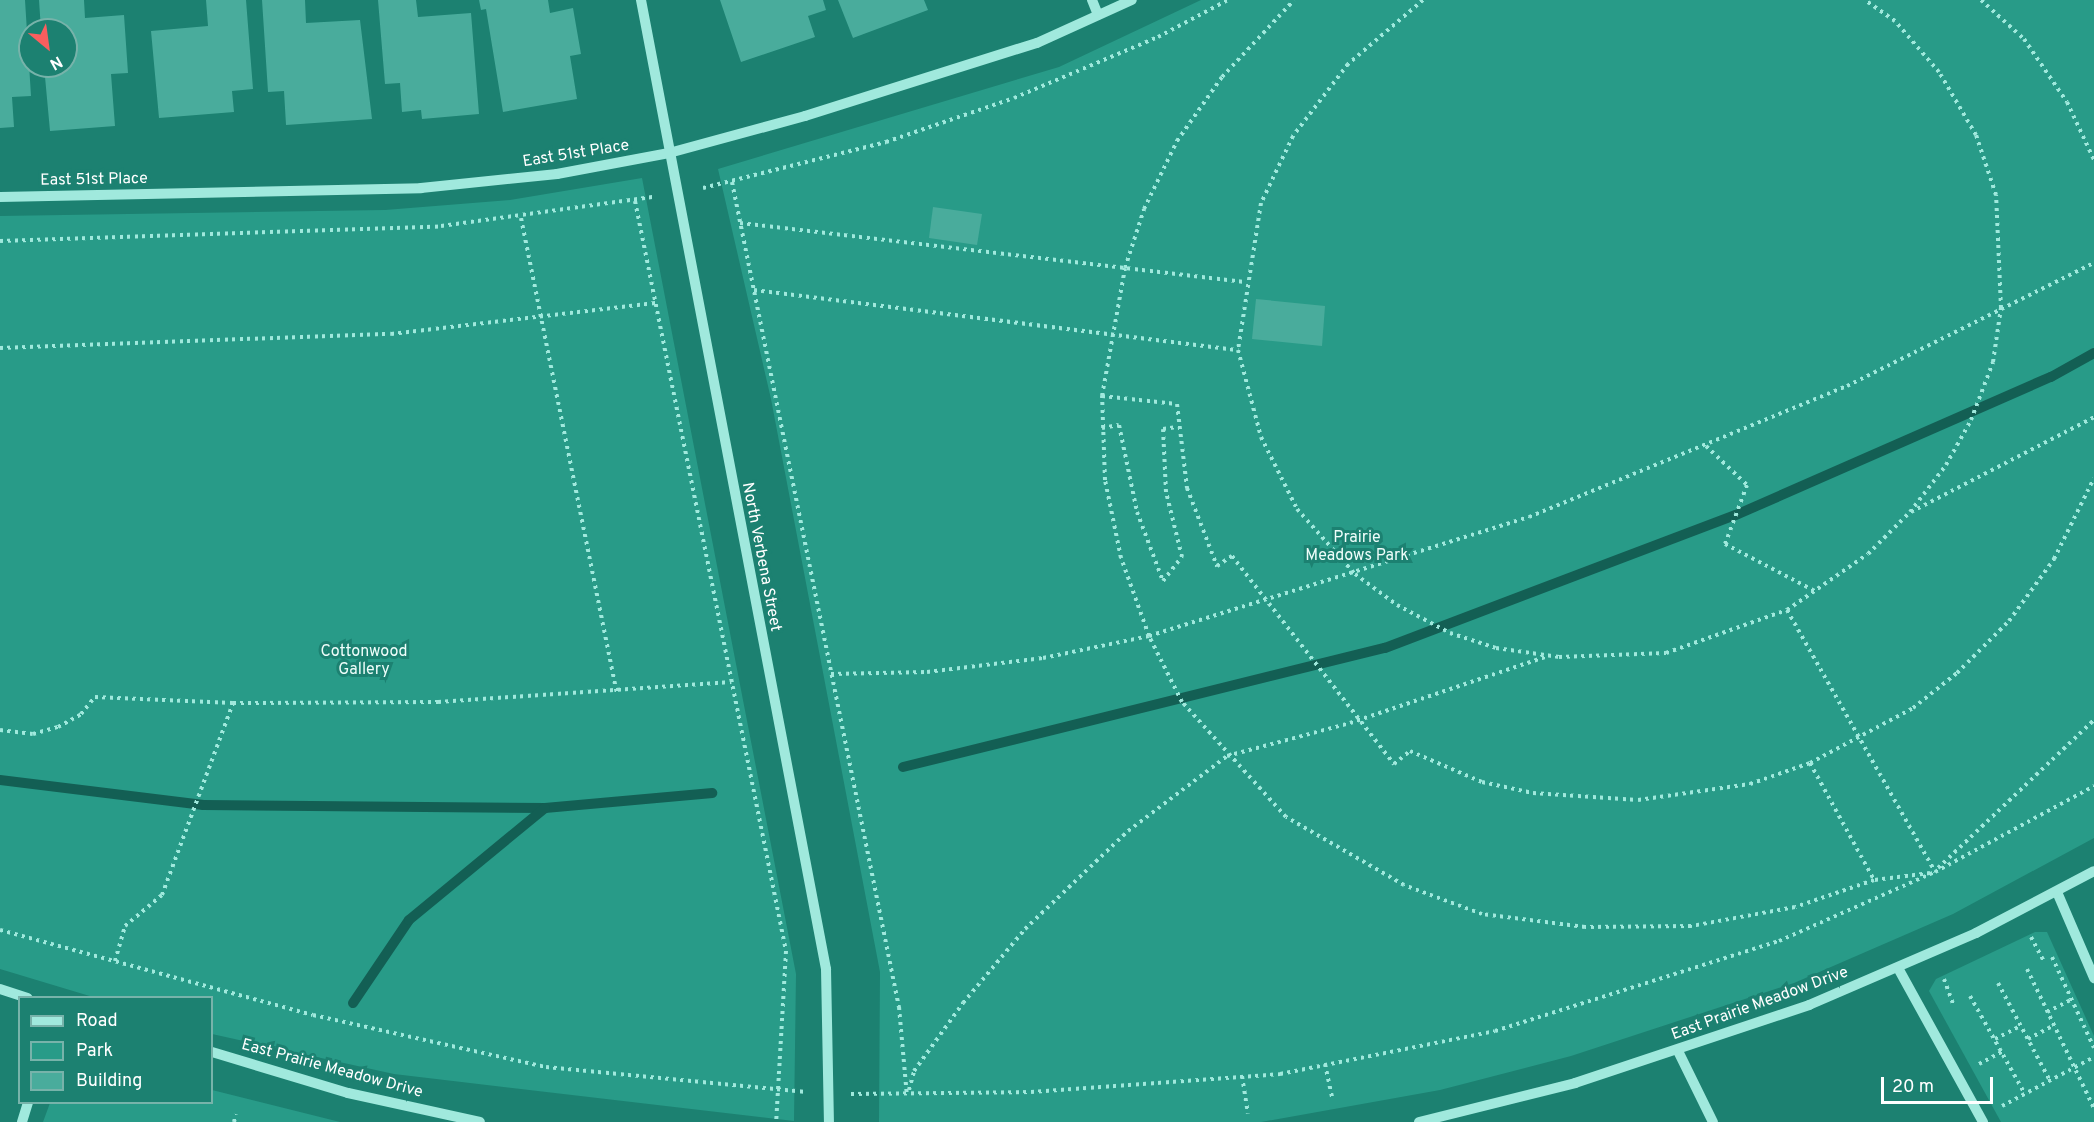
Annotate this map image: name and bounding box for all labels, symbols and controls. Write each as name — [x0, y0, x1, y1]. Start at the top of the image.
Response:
north arrow — [18, 18, 78, 78]
text: N — [46, 50, 66, 74]
street label: East 51st Place — [521, 136, 631, 172]
street label: East 51st Place — [40, 169, 148, 191]
street label: North Verbena Street — [737, 480, 785, 634]
park label: Prairie Meadows Park — [1305, 528, 1409, 566]
park label: Cottonwood Gallery — [320, 642, 408, 680]
street label: East Prairie Meadow Drive — [1669, 963, 1851, 1045]
legend — [18, 996, 213, 1104]
text: Road — [76, 1010, 118, 1033]
street label: East Prairie Meadow Drive — [239, 1036, 425, 1102]
text: Park — [76, 1040, 113, 1063]
scale bar — [1884, 1065, 1996, 1103]
text: Building — [76, 1070, 142, 1093]
text: 20 m — [1892, 1076, 1934, 1099]

